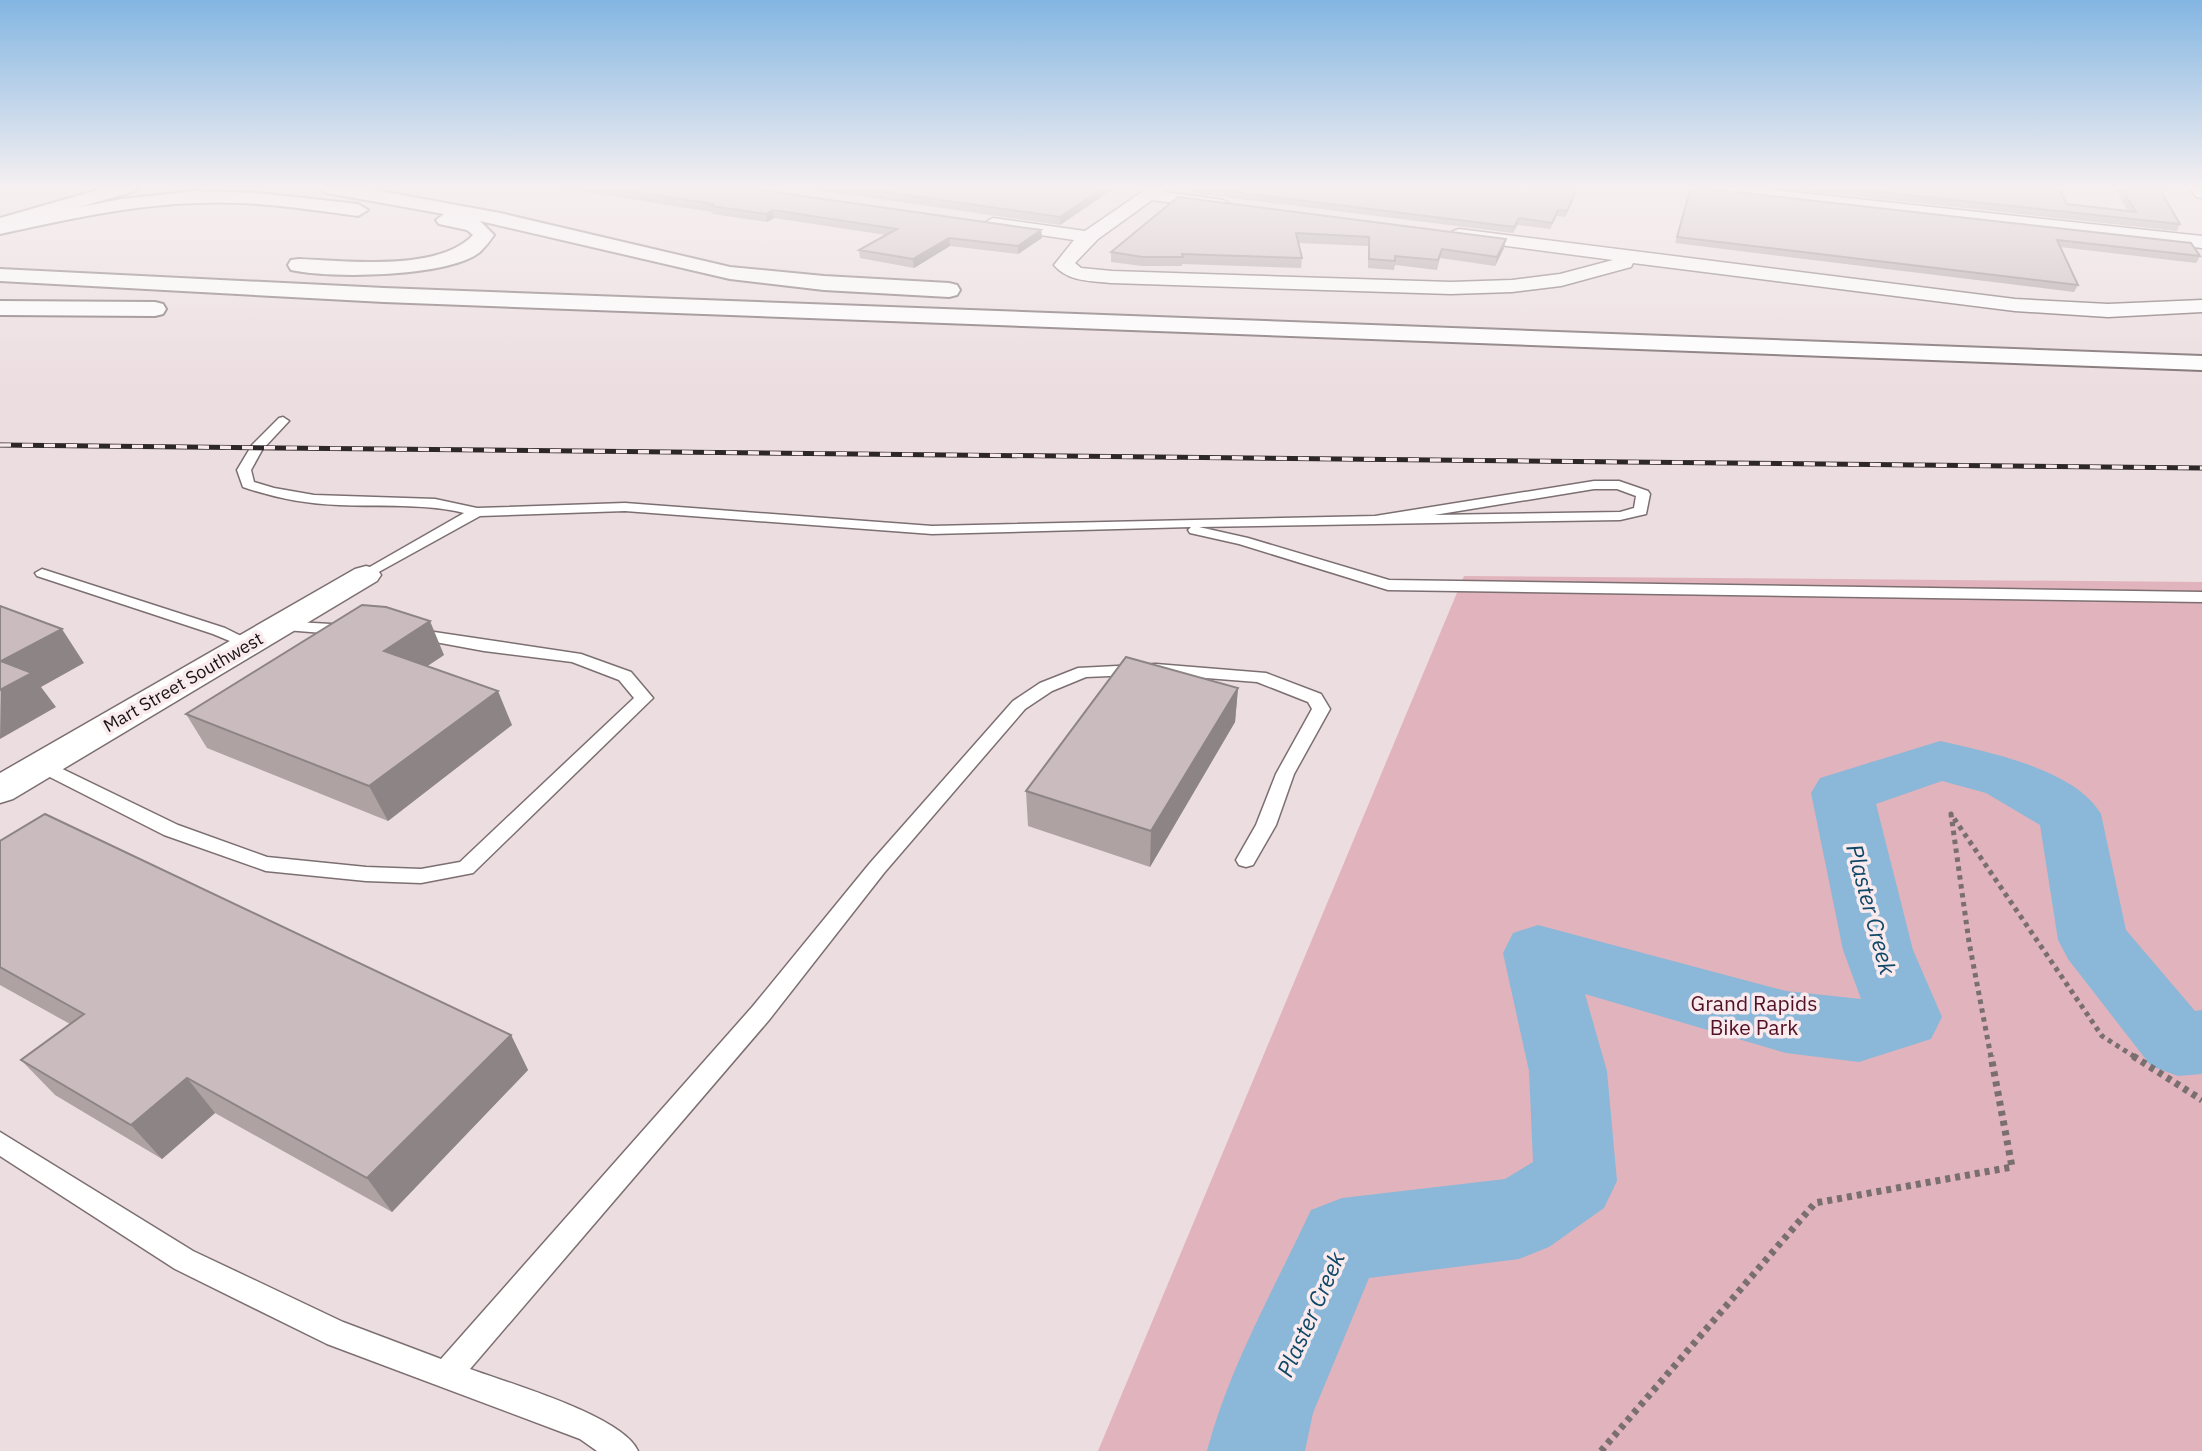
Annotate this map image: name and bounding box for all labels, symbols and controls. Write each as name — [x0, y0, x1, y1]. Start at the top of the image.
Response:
street label: Mart Street Southwest — [99, 627, 267, 737]
water label: Plaster Creek — [1840, 840, 1904, 979]
park label: Grand Rapids Bike Park — [1691, 989, 1817, 1041]
water label: Plaster Creek — [1269, 1246, 1351, 1381]

